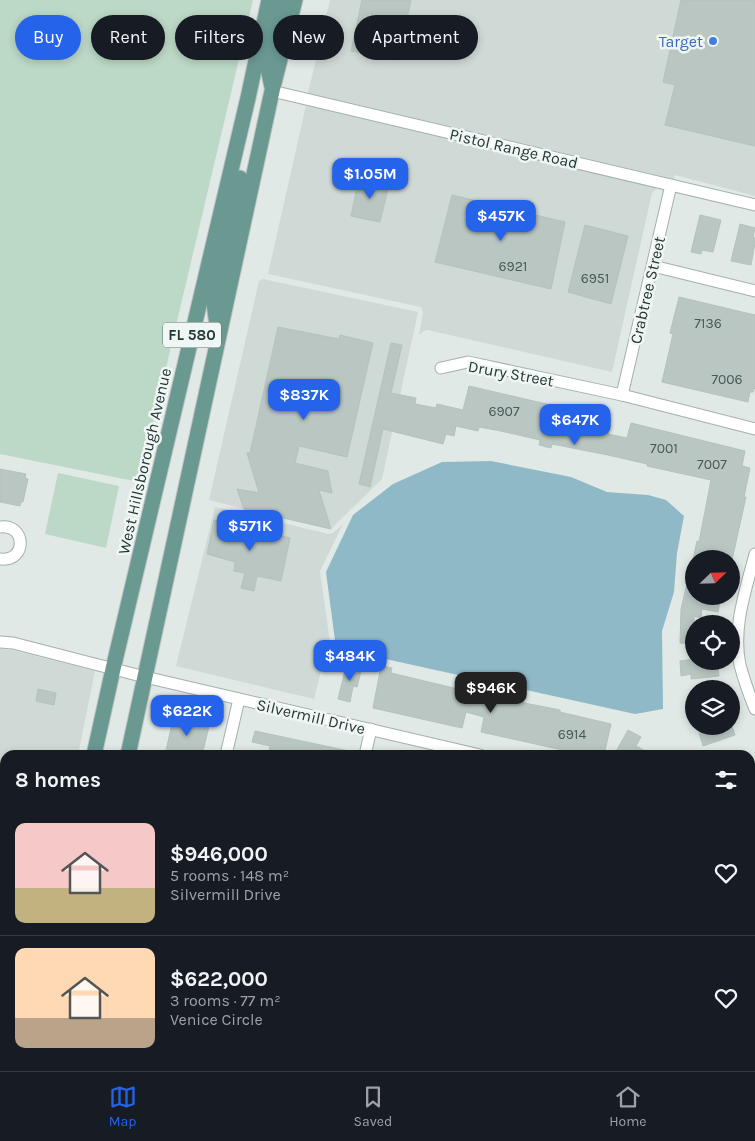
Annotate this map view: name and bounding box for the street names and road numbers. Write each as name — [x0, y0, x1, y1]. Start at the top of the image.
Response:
street label: Pistol Range Road — [448, 124, 580, 173]
street label: Crabtree Street — [626, 234, 669, 346]
road number: FL 580 — [163, 322, 221, 348]
street label: Drury Street — [466, 357, 555, 390]
street label: West Hillsborough Avenue — [114, 366, 175, 556]
street label: Silvermill Drive — [255, 695, 367, 738]

